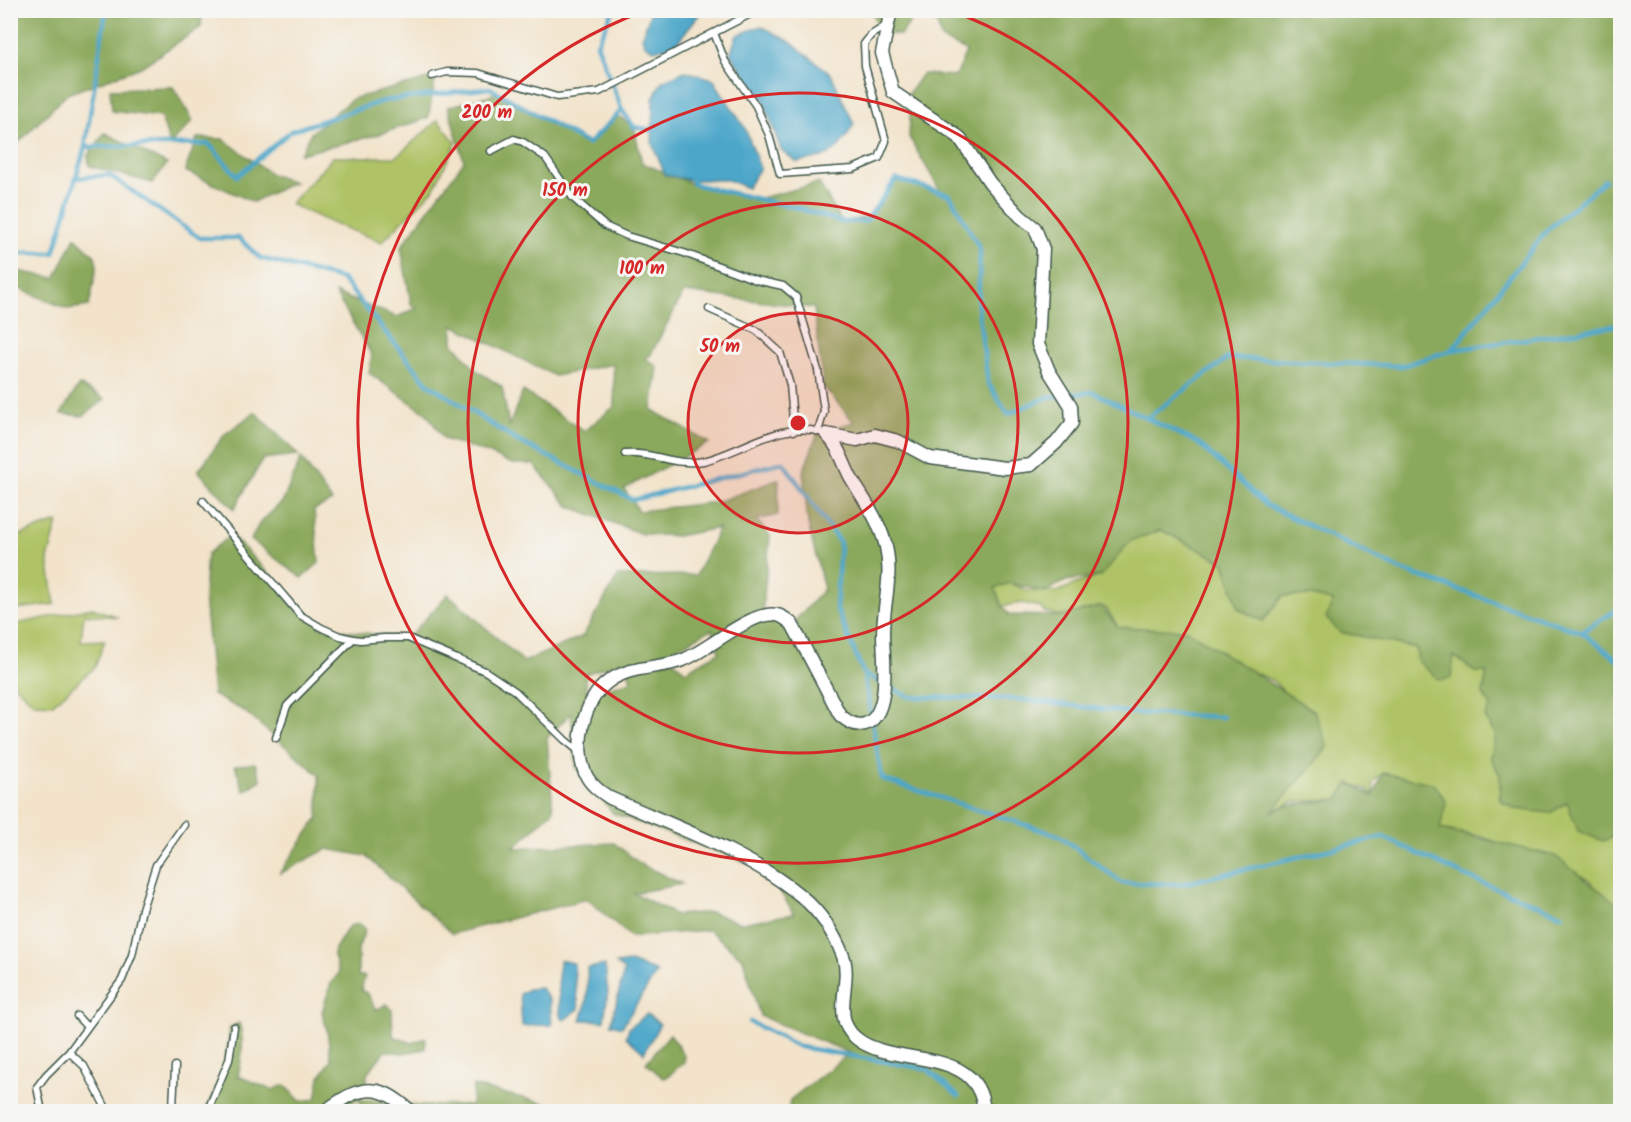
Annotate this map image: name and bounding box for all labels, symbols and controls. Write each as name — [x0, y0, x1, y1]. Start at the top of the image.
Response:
text: 200 m — [462, 99, 513, 128]
text: 150 m — [542, 177, 588, 206]
text: 100 m — [619, 255, 665, 284]
text: 50 m — [699, 333, 740, 362]
centre of rings — [788, 413, 808, 433]

